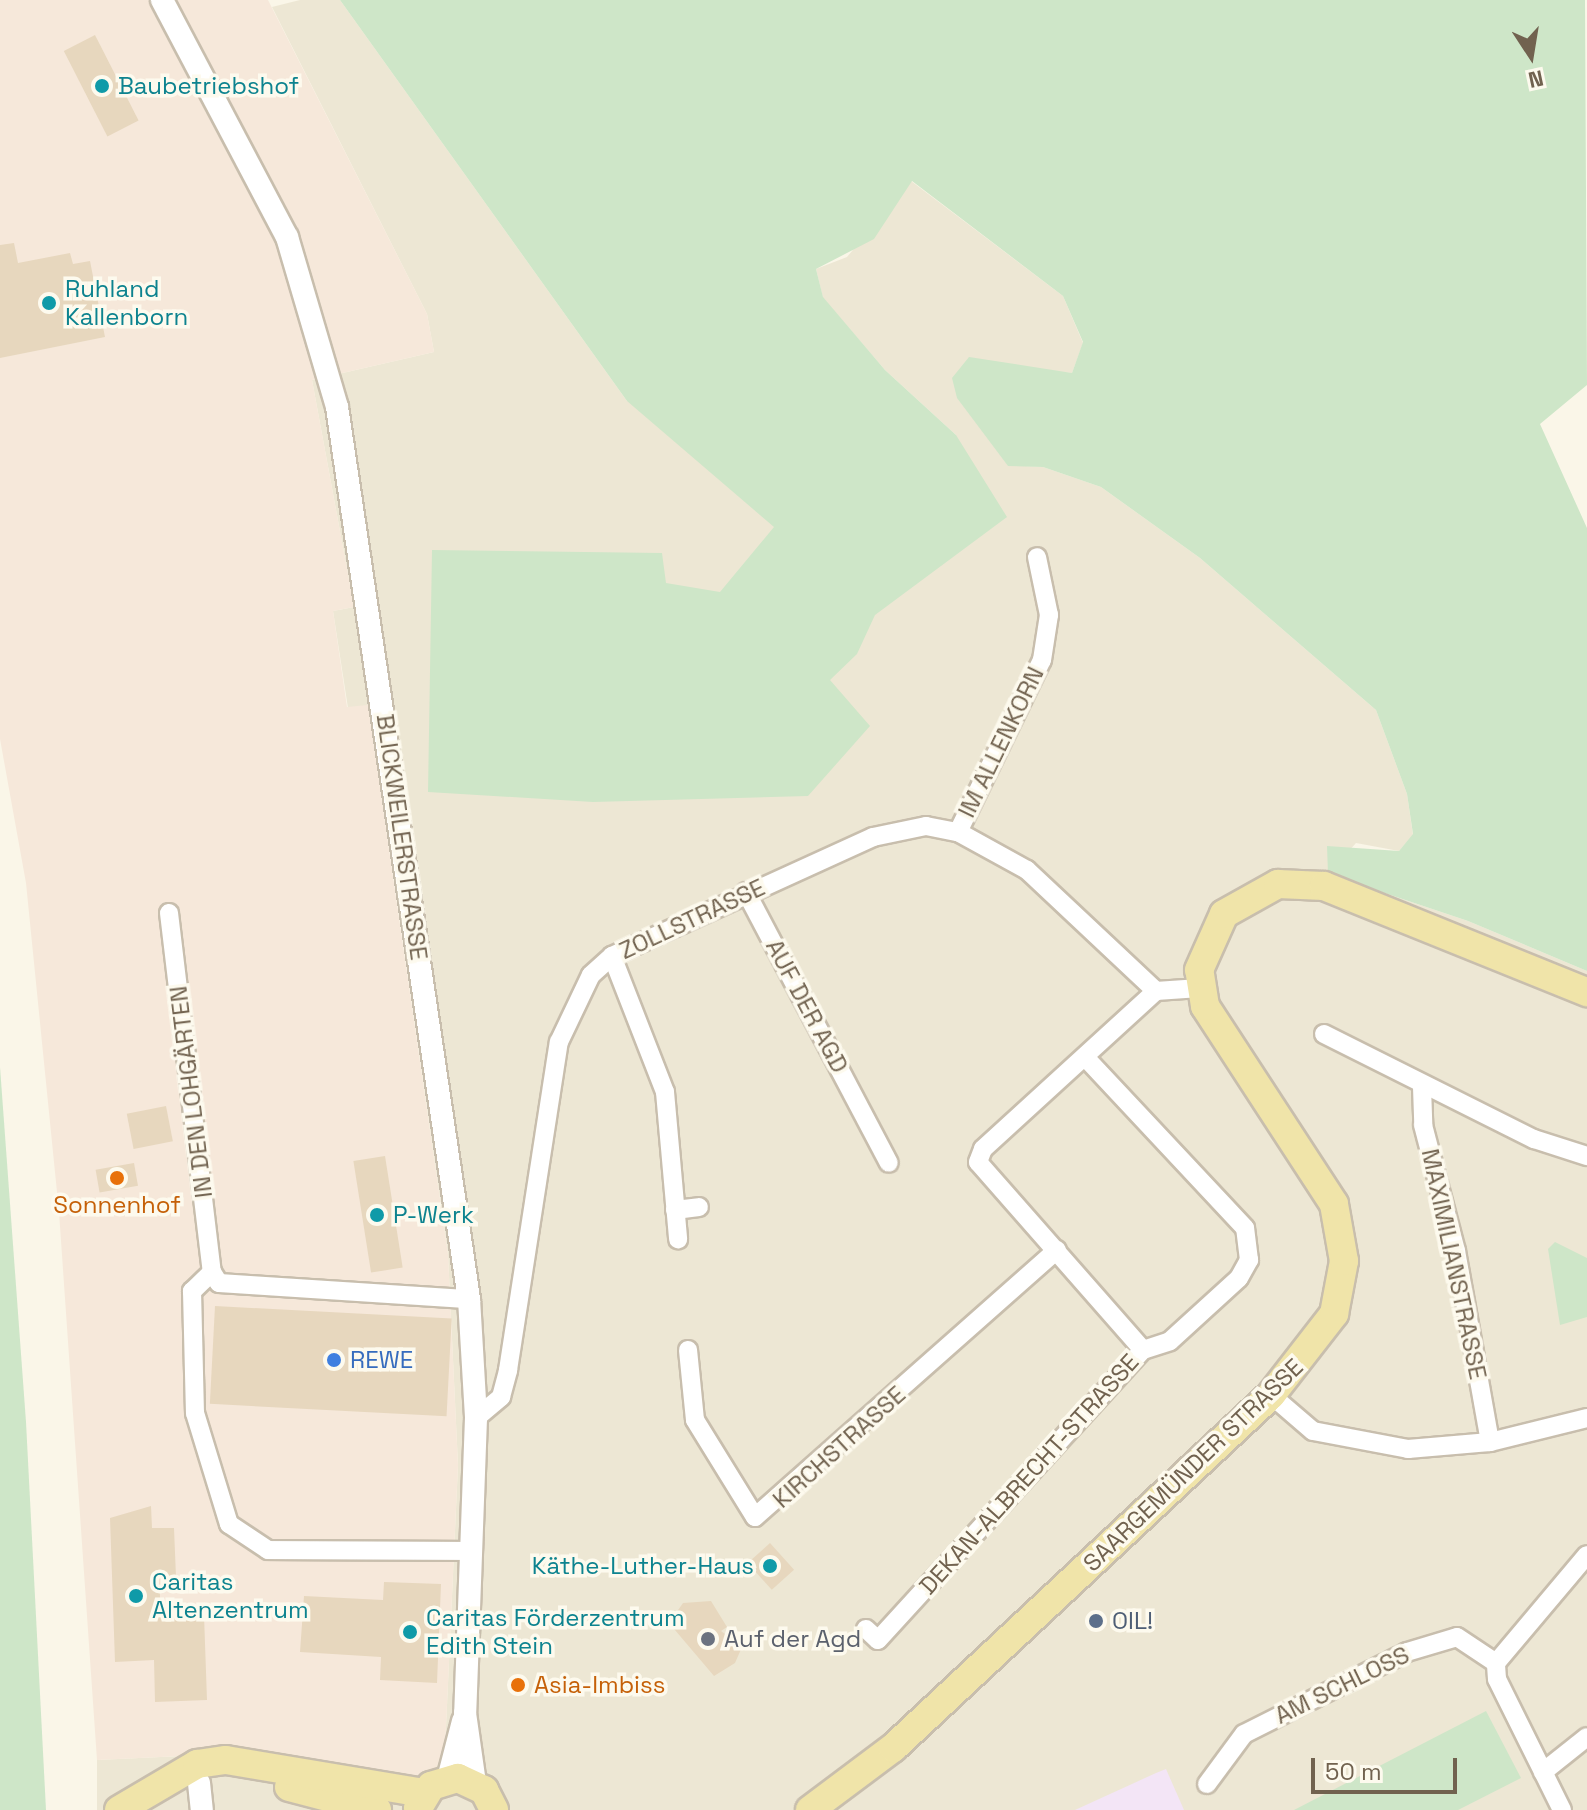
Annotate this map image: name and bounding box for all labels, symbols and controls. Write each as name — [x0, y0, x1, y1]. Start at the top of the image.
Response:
north arrow — [1491, 16, 1571, 96]
text: N — [1526, 64, 1546, 95]
place label: Baubetriebshof — [118, 72, 299, 100]
marker: Baubetriebshof — [93, 77, 111, 95]
place label: Ruhland Kallenborn — [65, 275, 188, 331]
marker: Ruhland Kallenborn — [40, 294, 58, 312]
street label: IM ALLENKORN — [952, 662, 1050, 822]
street label: BLICKWEILERSTRASSE — [370, 712, 434, 962]
street label: ZOLLSTRASSE — [615, 873, 769, 965]
street label: AUF DER AGD — [760, 934, 854, 1078]
street label: IN DEN LOHGÄRTEN — [164, 984, 218, 1200]
street label: MAXIMILIANSTRASSE — [1415, 1146, 1493, 1382]
marker: Sonnenhof — [108, 1169, 126, 1187]
place label: Sonnenhof — [53, 1191, 181, 1219]
place label: P-Werk — [393, 1201, 474, 1229]
marker: P-Werk — [368, 1206, 386, 1224]
place label: REWE — [350, 1346, 413, 1374]
street label: DEKAN-ALBRECHT-STRASSE — [913, 1348, 1145, 1600]
marker: REWE — [325, 1351, 343, 1369]
street label: SAARGEMÜNDER STRASSE — [1077, 1353, 1309, 1577]
street label: KIRCHSTRASSE — [767, 1380, 911, 1514]
place label: Käthe-Luther-Haus — [532, 1552, 754, 1580]
marker: Käthe-Luther-Haus — [761, 1557, 779, 1575]
place label: Caritas Altenzentrum — [152, 1568, 309, 1624]
marker: Caritas Altenzentrum — [127, 1587, 145, 1605]
place label: Caritas Förderzentrum Edith Stein — [426, 1604, 685, 1660]
place label: OIL! — [1112, 1607, 1153, 1635]
marker: OIL! — [1087, 1612, 1105, 1630]
marker: Caritas Förderzentrum Edith Stein — [401, 1623, 419, 1641]
place label: Auf der Agd — [724, 1625, 861, 1653]
marker: Auf der Agd — [699, 1630, 717, 1648]
street label: AM SCHLOSS — [1270, 1640, 1414, 1730]
place label: Asia-Imbiss — [534, 1671, 665, 1699]
marker: Asia-Imbiss — [509, 1676, 527, 1694]
scale bar — [1315, 1742, 1461, 1792]
text: 50 m — [1325, 1756, 1382, 1787]

